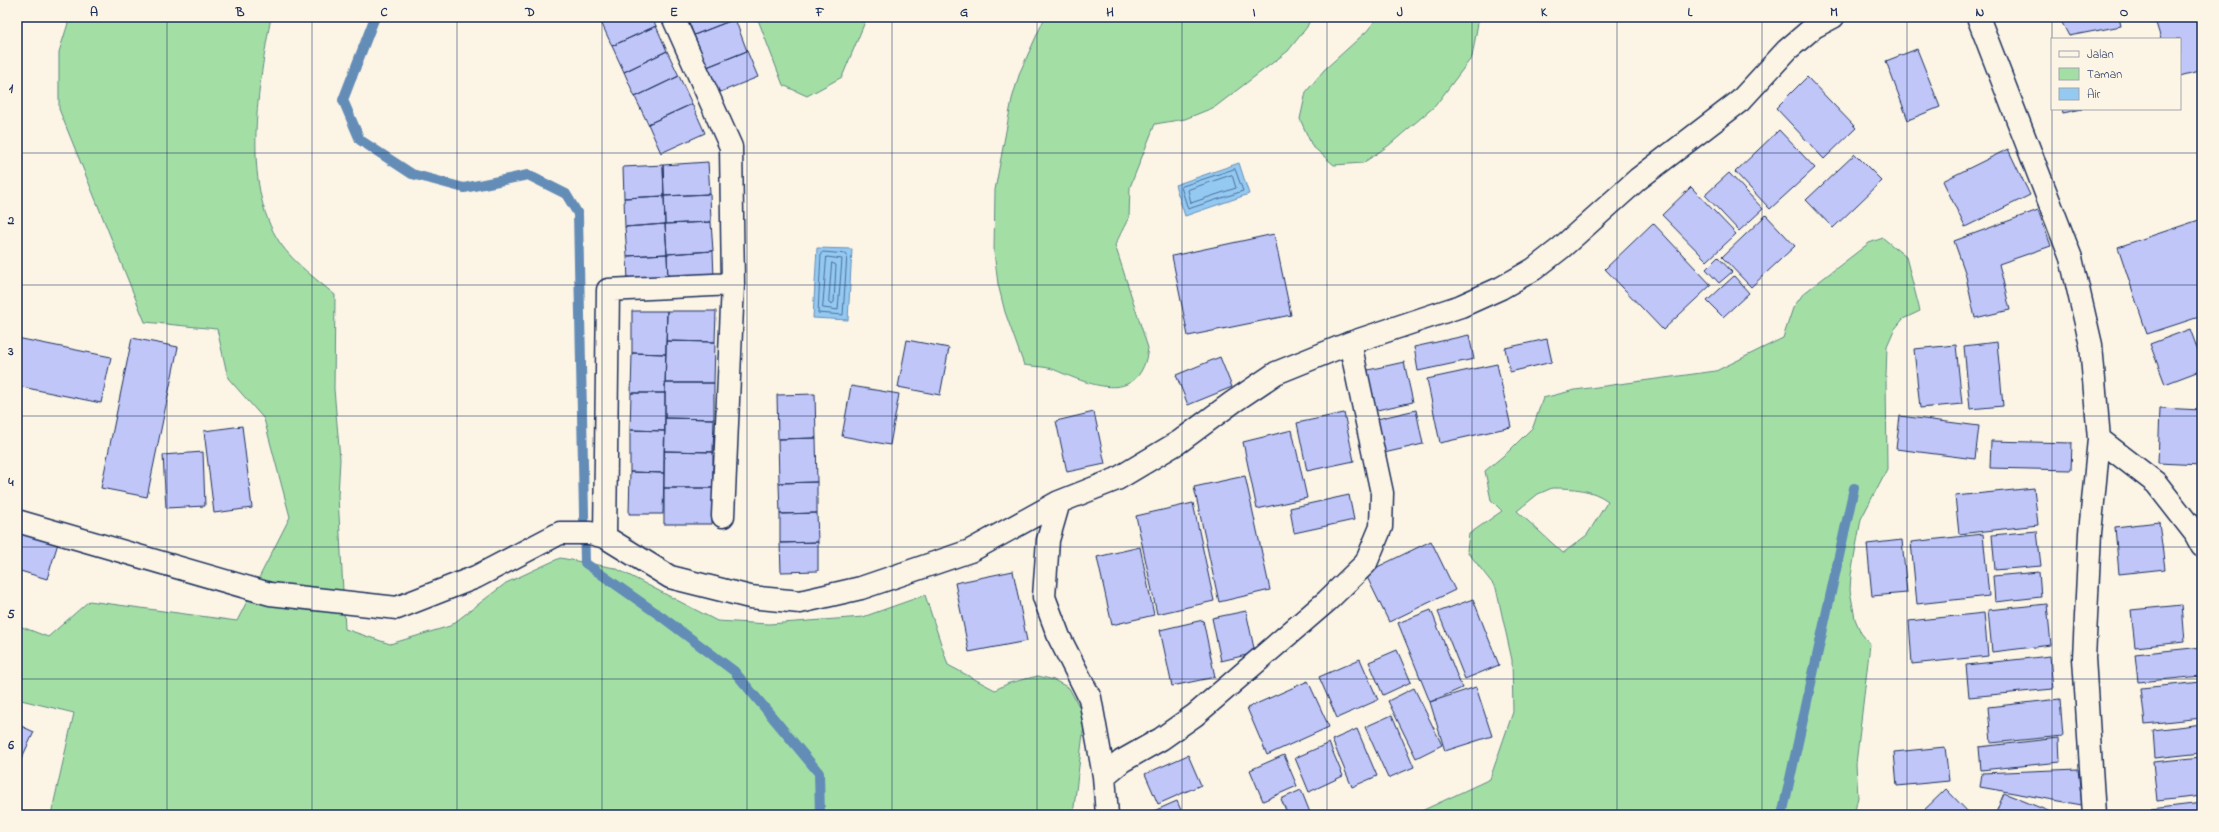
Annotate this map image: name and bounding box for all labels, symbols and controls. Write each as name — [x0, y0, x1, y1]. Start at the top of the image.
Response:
text: A — [90, 3, 98, 22]
text: B — [235, 3, 245, 22]
text: C — [380, 3, 388, 22]
text: D — [524, 3, 535, 22]
text: E — [670, 3, 678, 22]
text: F — [815, 3, 825, 22]
text: G — [960, 3, 968, 22]
text: H — [1106, 3, 1114, 22]
text: I — [1252, 3, 1256, 22]
text: J — [1397, 3, 1403, 22]
text: K — [1541, 3, 1548, 22]
text: L — [1688, 3, 1694, 22]
text: M — [1830, 3, 1838, 22]
text: N — [1976, 3, 1985, 22]
text: O — [2120, 3, 2129, 22]
legend — [2051, 38, 2181, 110]
text: Jalan — [2087, 46, 2114, 64]
text: Taman — [2087, 66, 2122, 84]
text: 1 — [9, 79, 14, 98]
text: Air — [2087, 86, 2101, 104]
text: 2 — [7, 211, 15, 230]
text: 3 — [7, 342, 14, 361]
text: 4 — [7, 473, 14, 492]
text: 5 — [7, 605, 15, 624]
text: 6 — [7, 736, 14, 755]

